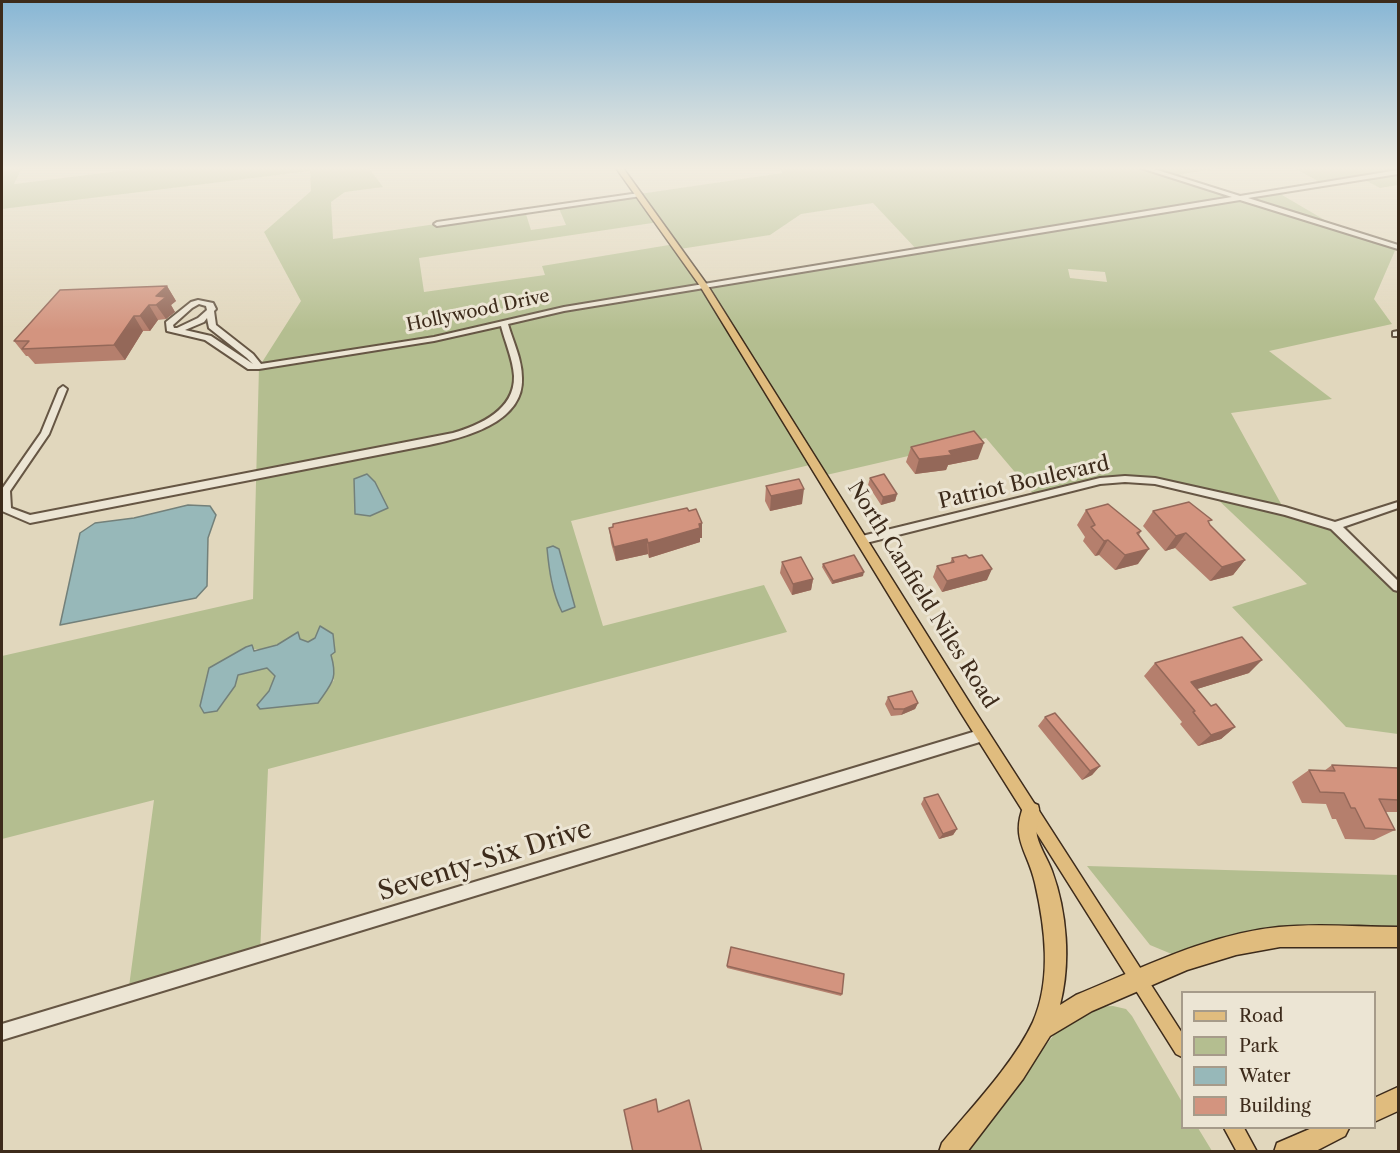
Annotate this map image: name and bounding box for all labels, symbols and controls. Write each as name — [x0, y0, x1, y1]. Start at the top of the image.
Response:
street label: Hollywood Drive — [405, 285, 551, 337]
street label: Patriot Boulevard — [936, 451, 1112, 515]
street label: North Canfield Niles Road — [842, 477, 1002, 713]
street label: Seventy-Six Drive — [374, 814, 596, 908]
legend — [1181, 991, 1376, 1129]
text: Road — [1239, 1005, 1284, 1027]
text: Park — [1239, 1035, 1278, 1057]
text: Water — [1239, 1065, 1291, 1087]
text: Building — [1239, 1095, 1311, 1117]

